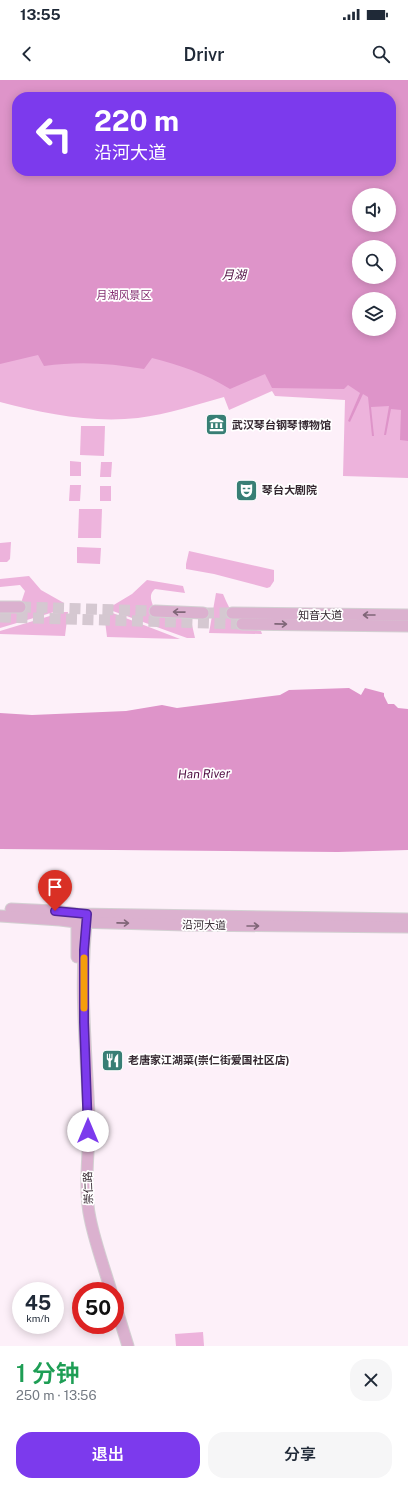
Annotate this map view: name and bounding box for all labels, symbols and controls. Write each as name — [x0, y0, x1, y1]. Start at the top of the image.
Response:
text: 13:55 — [20, 6, 61, 23]
icon: back — [16, 43, 38, 65]
icon: search — [370, 43, 392, 65]
text: Drivr — [183, 44, 225, 65]
text: 220 m — [94, 104, 179, 137]
icon: left — [28, 108, 80, 160]
text: 沿河大道 — [94, 142, 166, 163]
map controls — [352, 188, 396, 336]
button: sound — [352, 188, 396, 232]
button: search — [352, 240, 396, 284]
water label: 月湖 — [222, 268, 248, 282]
park label: 月湖风景区 — [97, 289, 152, 301]
button: layers — [352, 292, 396, 336]
museum icon: 武汉琴台钢琴博物馆 — [203, 412, 229, 438]
place label: 武汉琴台钢琴博物馆 — [232, 419, 331, 431]
theatre icon: 琴台大剧院 — [234, 477, 260, 503]
place label: 琴台大剧院 — [262, 484, 317, 496]
one-way arrow — [173, 608, 186, 616]
street label: 知音大道 — [298, 609, 342, 621]
one-way arrow — [363, 611, 376, 619]
one-way arrow — [274, 620, 287, 628]
water label: Han River — [178, 767, 231, 781]
pin — [38, 870, 72, 911]
icon: arrive — [44, 876, 66, 898]
street label: 沿河大道 — [182, 919, 226, 931]
one-way arrow — [116, 920, 129, 927]
one-way arrow — [246, 922, 259, 929]
restaurant icon: 老唐家江湖菜(崇仁街爱国社区店) — [100, 1047, 126, 1073]
place label: 老唐家江湖菜(崇仁街爱国社区店) — [128, 1054, 289, 1066]
position arrow — [67, 1110, 109, 1152]
street label: 崇仁路 — [81, 1171, 95, 1205]
speed limit sign: 50 — [72, 1282, 124, 1334]
text: 45 — [25, 1291, 51, 1315]
text: km/h — [26, 1312, 50, 1324]
text: 1 分钟 — [16, 1359, 80, 1387]
button: close — [350, 1359, 392, 1401]
text: 250 m · 13:56 — [16, 1388, 96, 1403]
button: 退出 — [16, 1432, 200, 1478]
button: 分享 — [208, 1432, 392, 1478]

